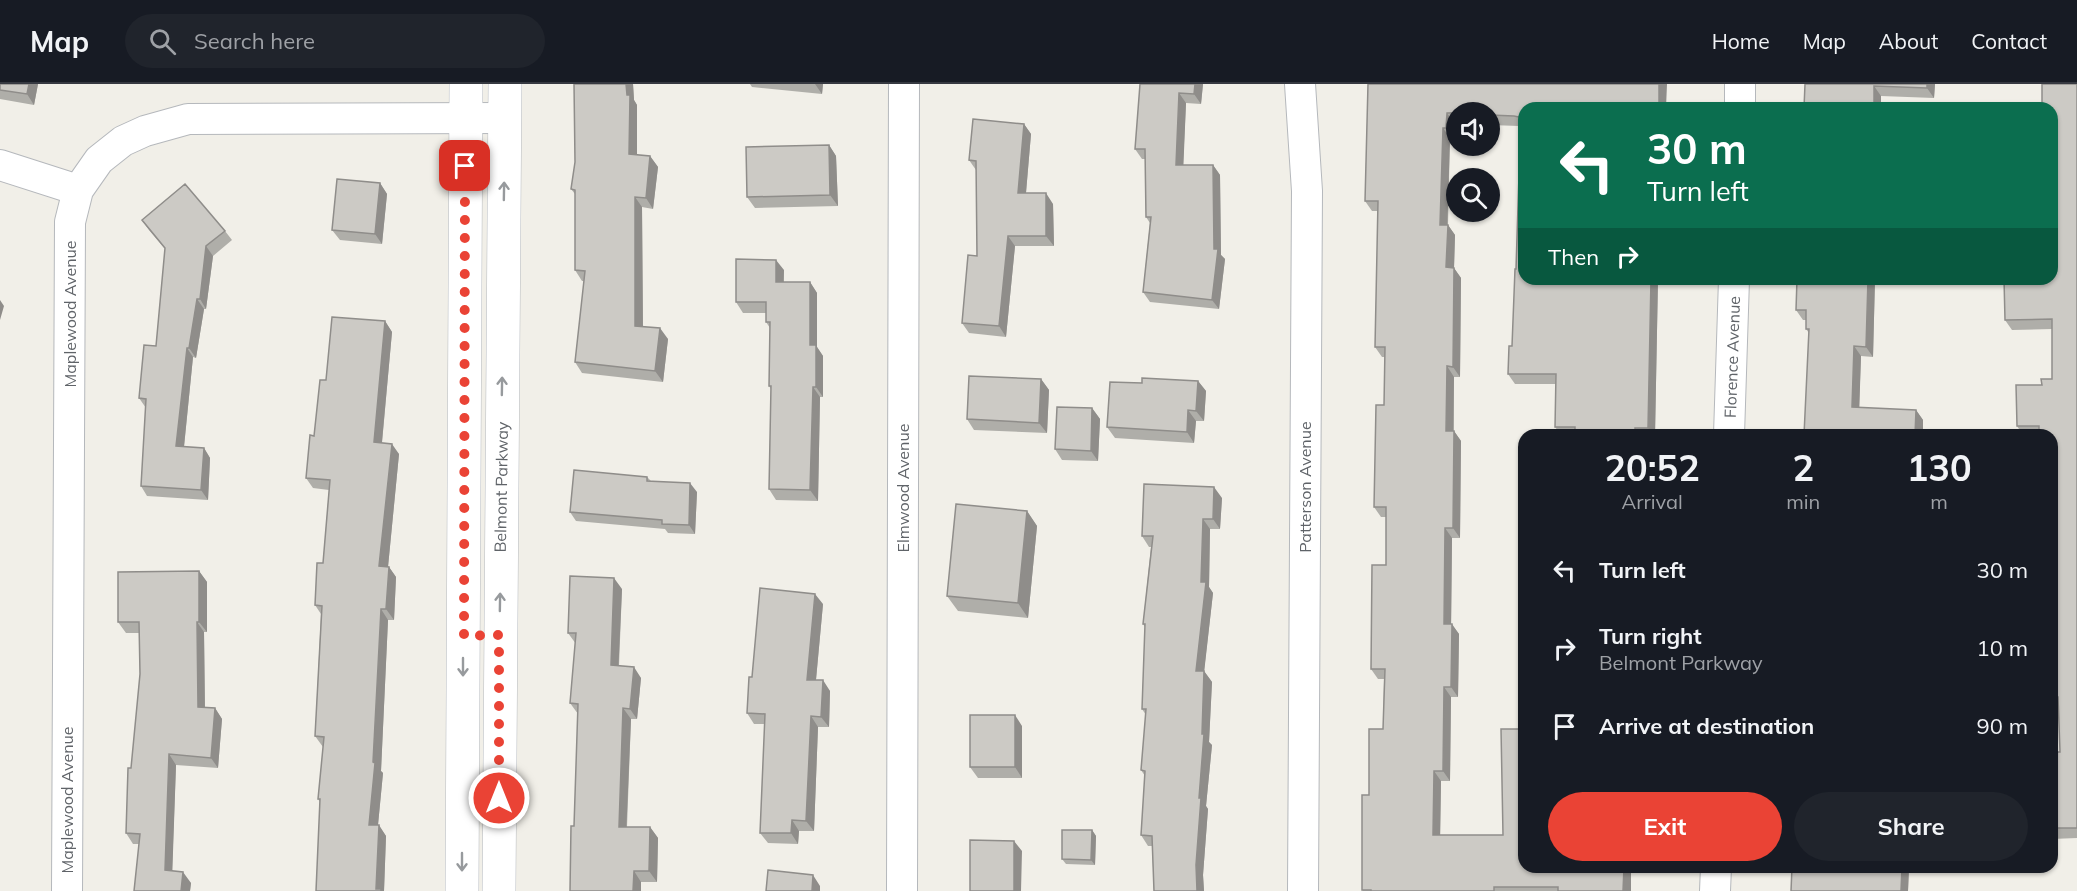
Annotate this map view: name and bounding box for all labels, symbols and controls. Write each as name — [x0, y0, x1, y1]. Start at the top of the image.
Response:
search box — [125, 14, 545, 68]
text: Map — [30, 24, 89, 59]
icon: search — [146, 25, 179, 58]
text: Search here — [194, 27, 315, 55]
text: Home — [1712, 28, 1770, 54]
text: Map — [1803, 28, 1846, 54]
text: About — [1879, 28, 1938, 54]
text: Contact — [1971, 28, 2047, 54]
map controls — [1446, 102, 1500, 222]
button: sound — [1446, 102, 1500, 156]
text: 30 m — [1647, 122, 1747, 175]
icon: left — [1548, 126, 1626, 204]
pin — [439, 140, 490, 191]
icon: arrive — [448, 149, 481, 182]
button: search — [1446, 168, 1500, 222]
text: Turn left — [1647, 174, 1749, 208]
one-way arrow — [498, 181, 510, 201]
icon: right — [1611, 240, 1644, 273]
street label: Maplewood Avenue — [60, 241, 80, 387]
text: Then — [1548, 243, 1599, 271]
street label: Florence Avenue — [1720, 296, 1744, 418]
one-way arrow — [496, 376, 508, 396]
street label: Belmont Parkway — [490, 421, 512, 553]
street label: Patterson Avenue — [1295, 421, 1315, 553]
street label: Elmwood Avenue — [893, 424, 913, 552]
text: 20:52 — [1604, 445, 1700, 490]
text: 2 — [1792, 445, 1814, 490]
text: 130 — [1907, 445, 1972, 490]
text: Arrival — [1622, 489, 1683, 514]
text: min — [1786, 489, 1820, 514]
text: m — [1930, 489, 1948, 514]
icon: left — [1548, 554, 1581, 587]
text: Turn left — [1599, 556, 1686, 584]
text: 30 m — [1977, 556, 2028, 584]
one-way arrow — [494, 592, 505, 612]
text: Turn right — [1599, 622, 1702, 650]
icon: right — [1548, 632, 1581, 665]
text: 10 m — [1977, 634, 2028, 662]
text: Belmont Parkway — [1599, 650, 1763, 675]
one-way arrow — [457, 657, 469, 677]
icon: arrive — [1548, 710, 1581, 743]
text: Arrive at destination — [1599, 712, 1814, 740]
text: 90 m — [1977, 712, 2028, 740]
street label: Maplewood Avenue — [57, 727, 77, 873]
position arrow — [467, 766, 531, 830]
button: Exit — [1548, 792, 1782, 861]
button: Share — [1794, 792, 2028, 861]
one-way arrow — [456, 852, 468, 872]

